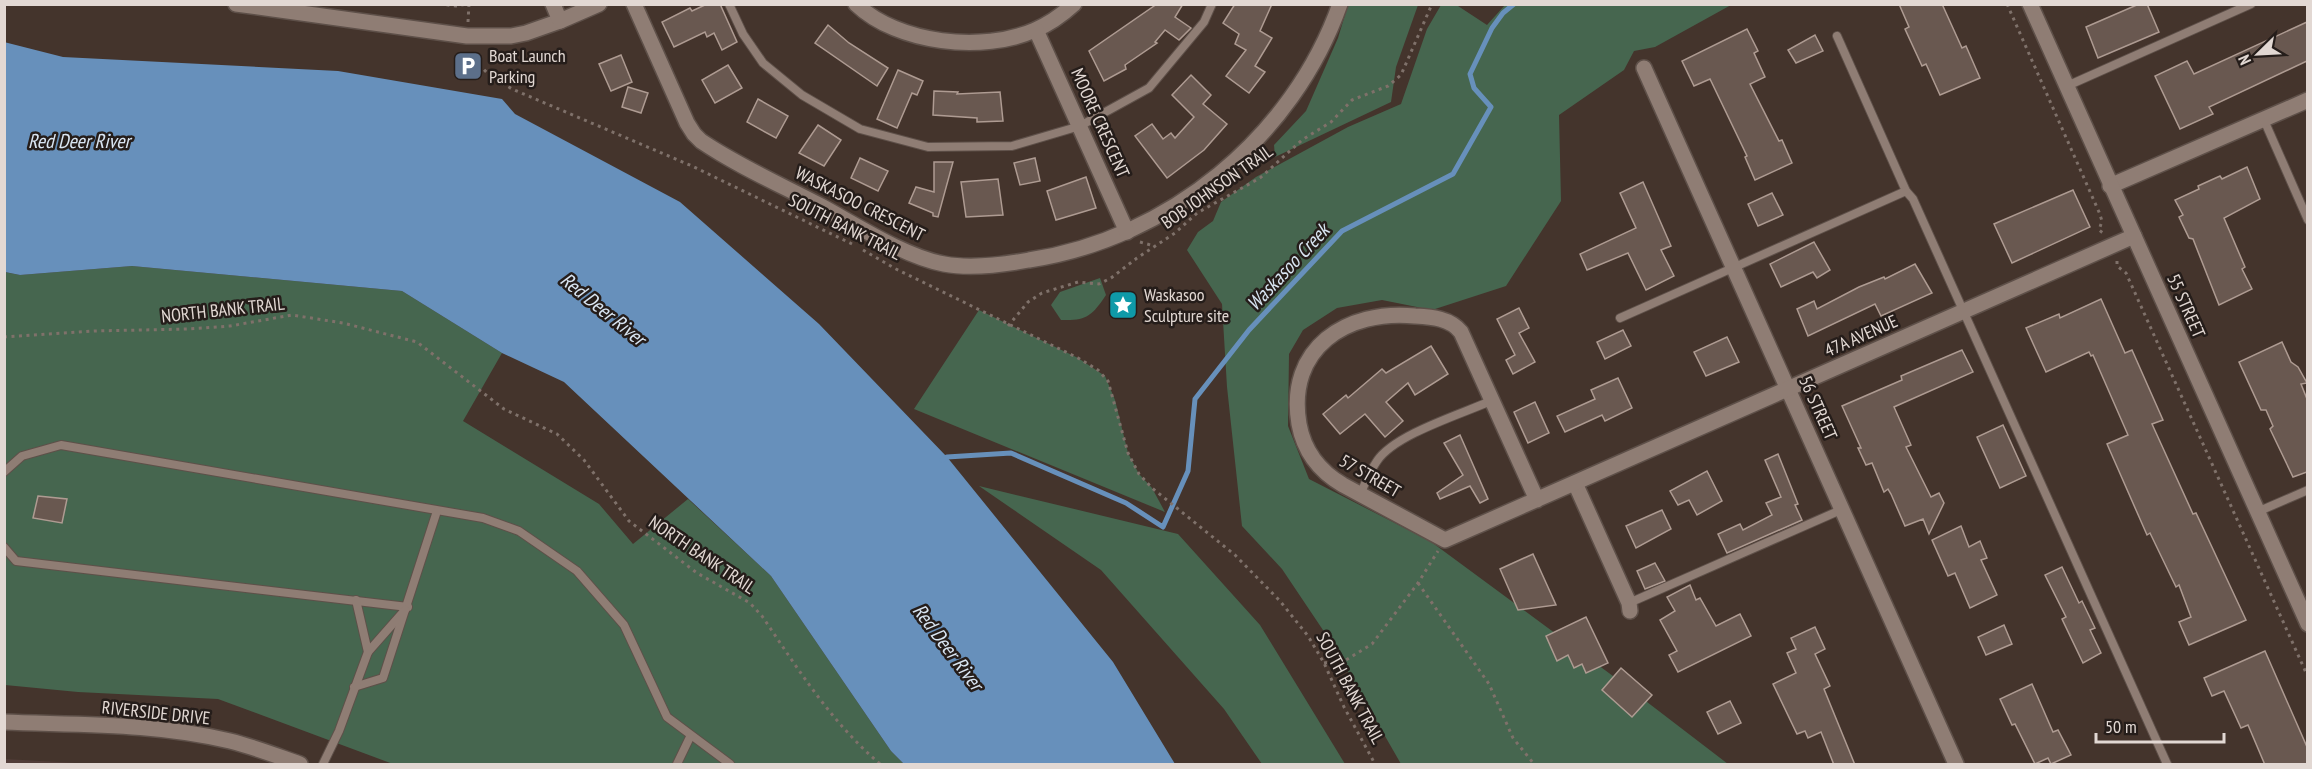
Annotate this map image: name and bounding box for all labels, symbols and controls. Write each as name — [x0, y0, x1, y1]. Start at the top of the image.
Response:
north arrow — [2228, 24, 2288, 84]
place label: Boat Launch Parking — [489, 44, 566, 88]
parking icon: Boat Launch Parking — [452, 50, 484, 82]
text: N — [2233, 52, 2255, 68]
street label: MOORE CRESCENT — [1066, 64, 1135, 181]
water label: Red Deer River — [28, 128, 133, 154]
street label: BOB JOHNSON TRAIL — [1156, 139, 1278, 234]
street label: WASKASOO CRESCENT — [792, 161, 929, 246]
street label: SOUTH BANK TRAIL — [785, 188, 906, 265]
water label: Waskasoo Creek — [1241, 216, 1337, 316]
water label: Red Deer River — [555, 267, 653, 353]
street label: 55 STREET — [2162, 270, 2211, 341]
place label: Waskasoo Sculpture site — [1144, 283, 1229, 327]
place icon: Waskasoo Sculpture site — [1107, 289, 1139, 321]
street label: NORTH BANK TRAIL — [160, 292, 286, 327]
street label: 47A AVENUE — [1821, 309, 1901, 362]
street label: 56 STREET — [1794, 372, 1843, 443]
street label: 57 STREET — [1335, 449, 1405, 502]
street label: NORTH BANK TRAIL — [645, 510, 760, 599]
water label: Red Deer River — [907, 598, 991, 698]
street label: SOUTH BANK TRAIL — [1311, 628, 1390, 748]
street label: RIVERSIDE DRIVE — [101, 695, 211, 730]
scale bar — [2096, 706, 2224, 744]
text: 50 m — [2105, 715, 2137, 738]

